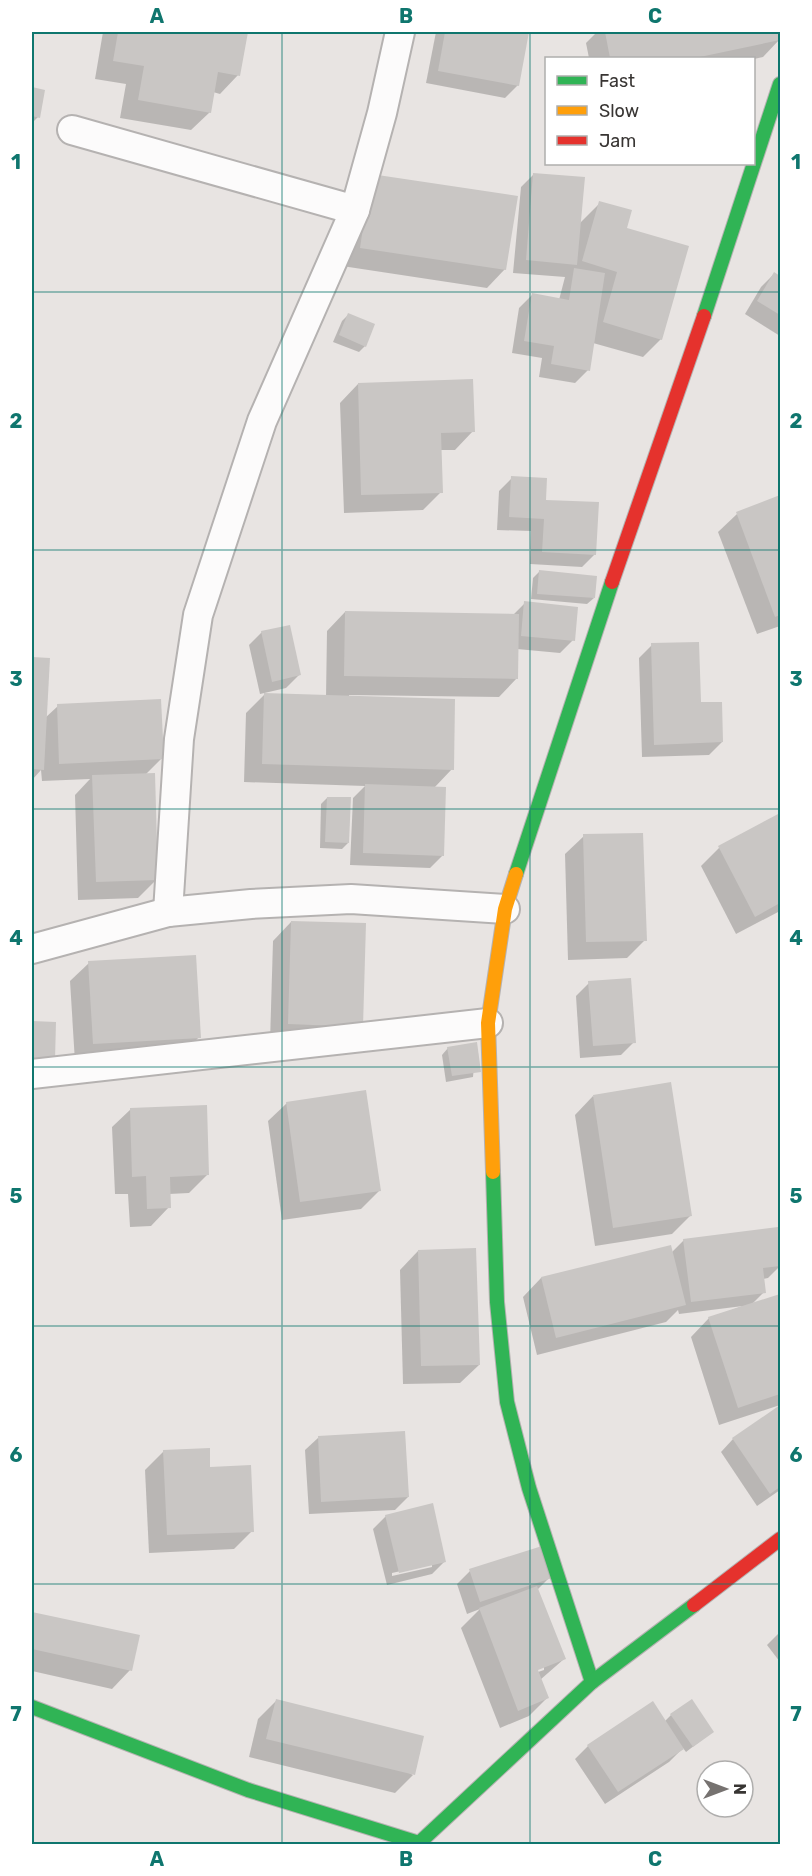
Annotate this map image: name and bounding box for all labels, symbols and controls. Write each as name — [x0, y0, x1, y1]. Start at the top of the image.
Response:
text: A — [150, 4, 165, 28]
text: B — [399, 4, 413, 28]
text: C — [648, 4, 662, 28]
legend — [545, 57, 755, 165]
text: Fast — [599, 70, 635, 92]
text: Slow — [599, 100, 639, 122]
text: Jam — [599, 130, 636, 152]
text: 1 — [11, 150, 21, 174]
text: 1 — [791, 150, 801, 174]
text: 2 — [10, 409, 23, 433]
text: 2 — [790, 409, 803, 433]
text: 3 — [9, 667, 23, 691]
text: 3 — [789, 667, 803, 691]
text: 4 — [9, 926, 23, 950]
text: 4 — [789, 926, 803, 950]
text: 5 — [10, 1184, 23, 1208]
text: 5 — [790, 1184, 803, 1208]
text: 6 — [9, 1443, 23, 1467]
text: 6 — [789, 1443, 803, 1467]
text: 7 — [10, 1702, 22, 1726]
text: 7 — [790, 1702, 802, 1726]
north arrow — [695, 1759, 755, 1819]
text: N — [730, 1783, 749, 1795]
text: A — [150, 1847, 165, 1871]
text: B — [399, 1847, 413, 1871]
text: C — [648, 1847, 662, 1871]

